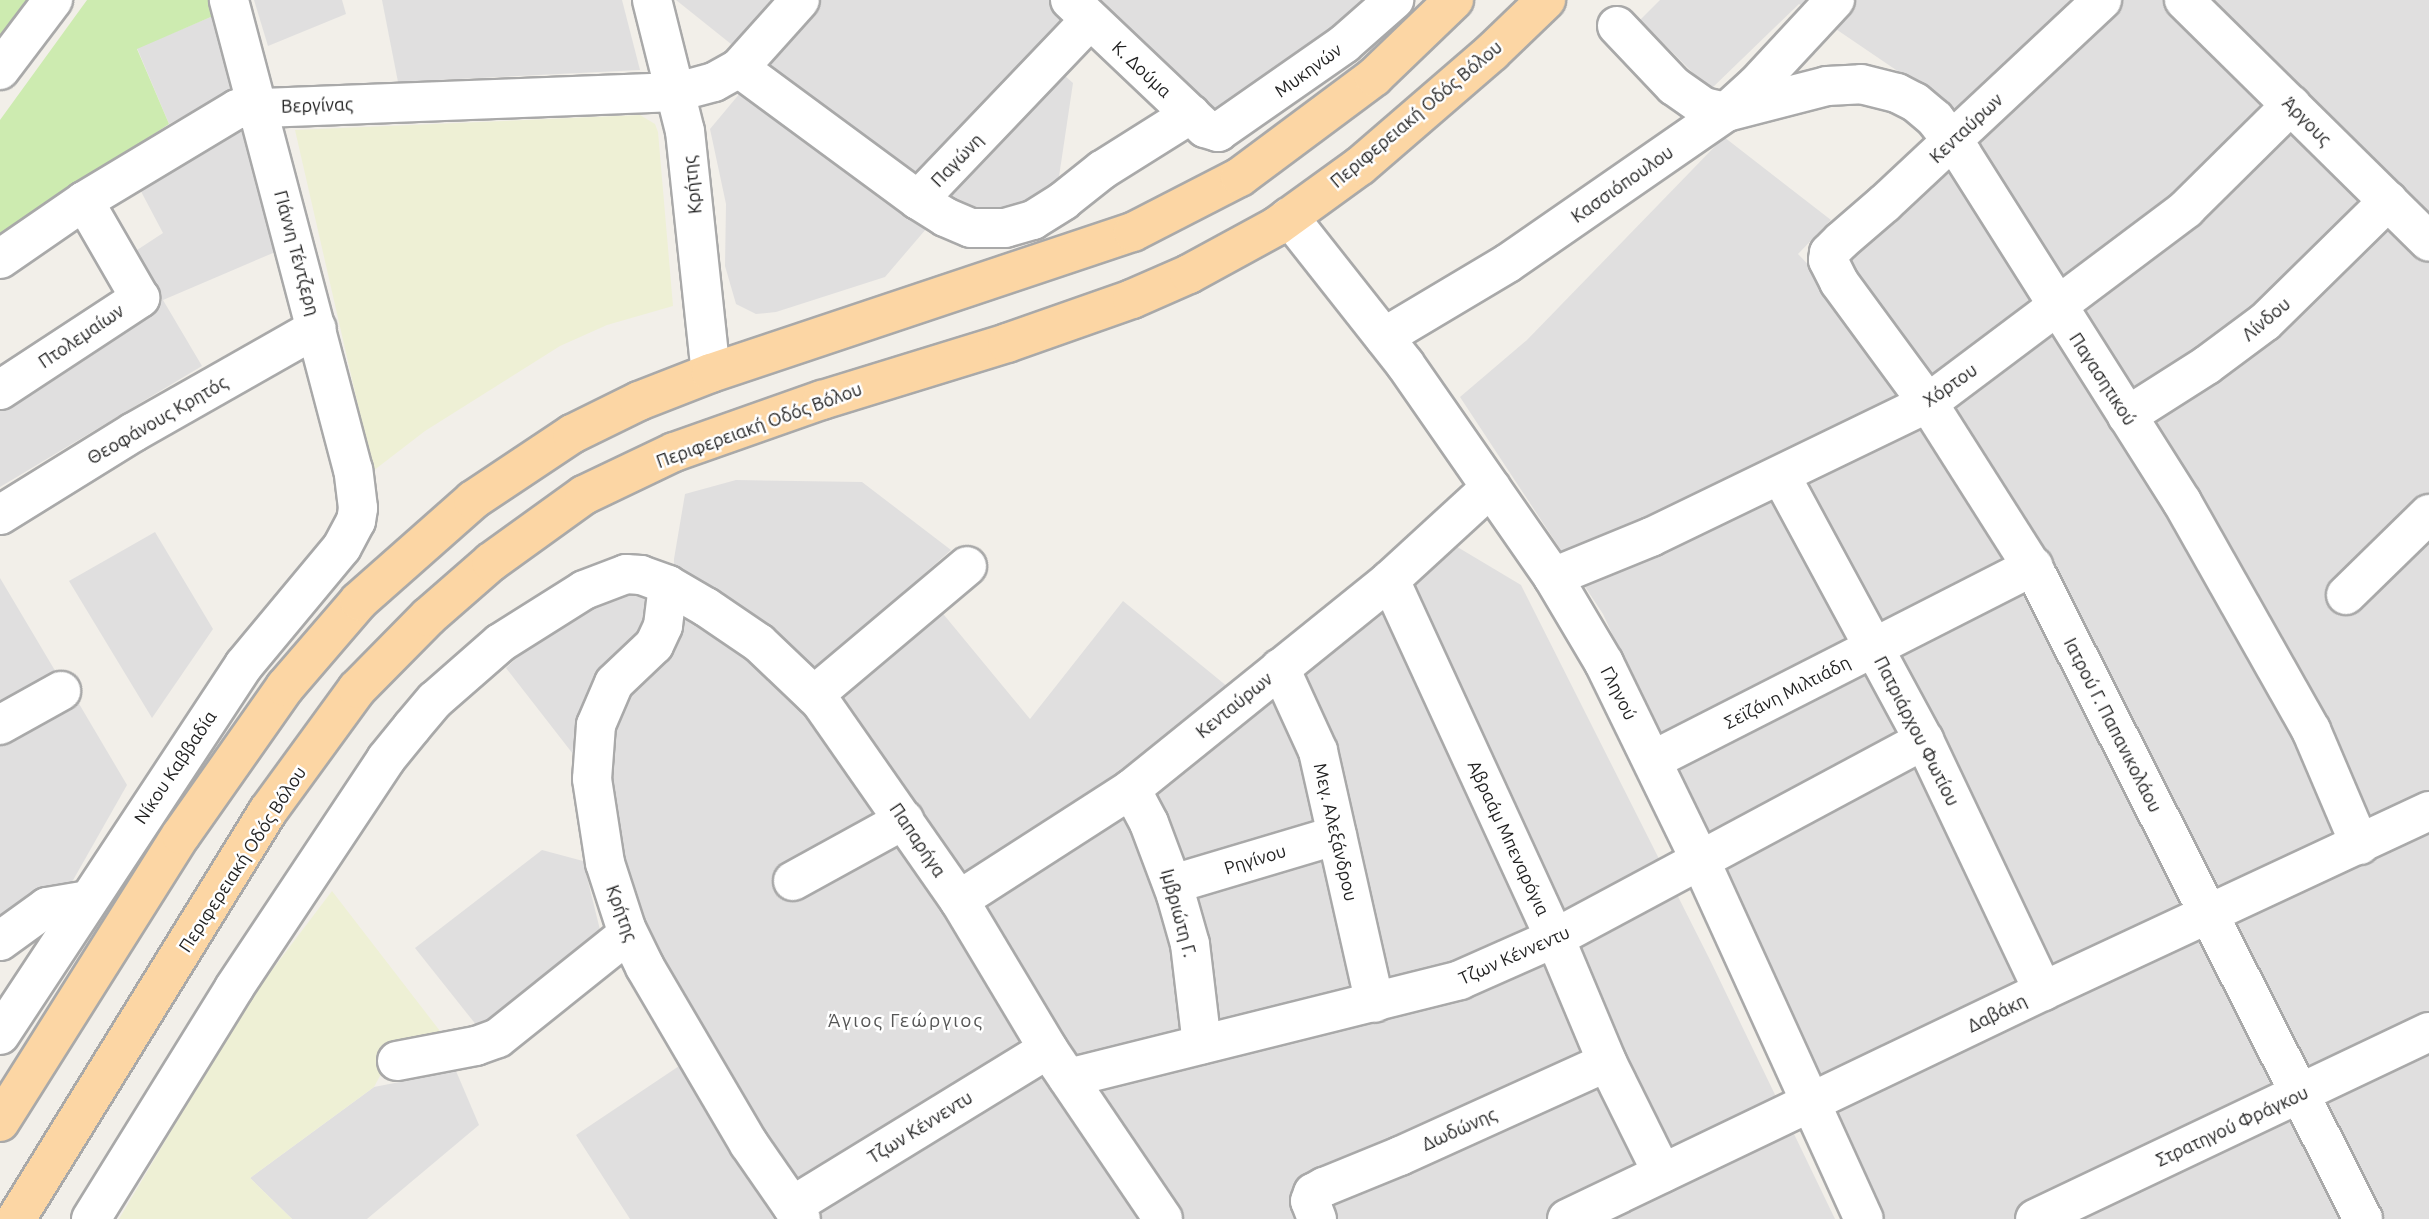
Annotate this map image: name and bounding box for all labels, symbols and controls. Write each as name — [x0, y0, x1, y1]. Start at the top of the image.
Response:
street label: Κ. Δούμα — [1108, 36, 1176, 102]
street label: Περιφερειακή Οδός Βόλου — [1326, 36, 1506, 192]
street label: Μυκηνών — [1270, 38, 1346, 102]
street label: Κενταύρων — [1925, 89, 2007, 167]
street label: Άργους — [2278, 92, 2336, 150]
street label: Βεργίνας — [281, 93, 353, 117]
street label: Παγώνη — [926, 129, 988, 191]
street label: Κασσιόπουλου — [1567, 141, 1677, 227]
street label: Κρήτης — [678, 155, 706, 215]
street label: ΓΙάννη Τέντζερη — [270, 188, 324, 318]
street label: Λίνδου — [2238, 293, 2294, 345]
street label: Πτολεμαίων — [34, 300, 128, 372]
street label: Παγασητικού — [2065, 329, 2141, 429]
street label: Χόρτου — [1919, 359, 1981, 411]
street label: Θεοφάνους Κρητός — [83, 371, 231, 469]
street label: Περιφερειακή Οδός Βόλου — [653, 378, 865, 472]
street label: Ιατρού Γ. Παπανικολάου — [2060, 634, 2166, 816]
street label: Σεϊζάνη Μιλτιάδη — [1720, 651, 1854, 733]
street label: Πατριάρχου Φωτίου — [1870, 653, 1964, 809]
street label: Γληνού — [1596, 663, 1642, 723]
street label: Κενταύρων — [1191, 668, 1277, 742]
street label: Νίκου Καββαδία — [129, 706, 221, 828]
street label: Αβραάμ Μπεναρόγια — [1464, 757, 1554, 919]
street label: Μεγ. Αλεξάνδρου — [1310, 761, 1362, 903]
street label: Περιφερειακή Οδός Βόλου — [174, 762, 310, 956]
street label: Παπαρήγα — [885, 799, 951, 881]
street label: Ρηγίνου — [1221, 839, 1289, 879]
street label: Ιμβριώτη Γ. — [1157, 866, 1201, 960]
street label: Κρήτης — [602, 882, 642, 944]
street label: Τζων Κέννεντυ — [1455, 921, 1573, 989]
street label: Δαβάκη — [1964, 989, 2030, 1037]
district label: Άγιος Γεώργιος — [830, 1010, 982, 1032]
street label: Στρατηγού Φράγκου — [2152, 1081, 2312, 1171]
street label: Τζων Κέννεντυ — [864, 1086, 976, 1168]
street label: Δωδώνης — [1418, 1103, 1500, 1155]

